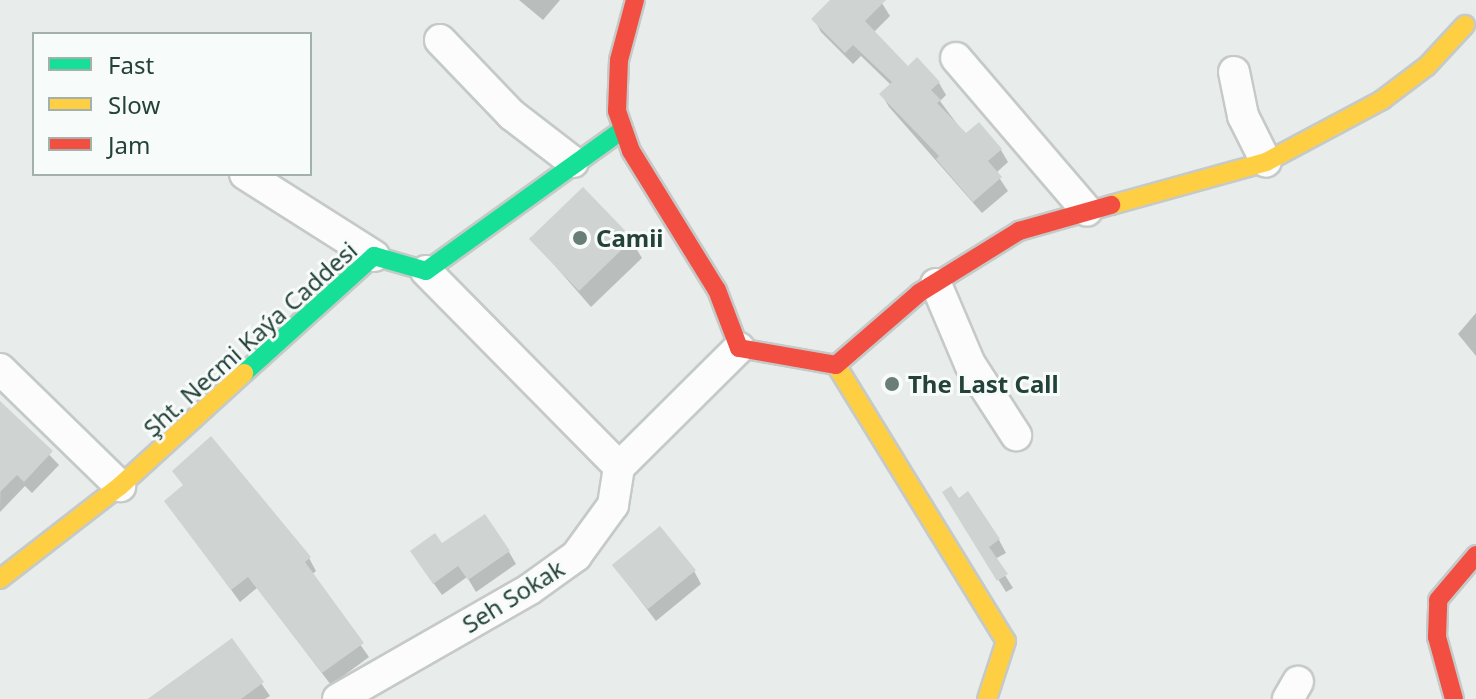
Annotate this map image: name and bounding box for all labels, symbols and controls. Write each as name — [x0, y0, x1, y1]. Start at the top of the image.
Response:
legend — [32, 32, 312, 176]
text: Fast — [108, 48, 154, 81]
text: Slow — [108, 88, 160, 121]
text: Jam — [108, 128, 150, 161]
place label: Camii — [596, 224, 664, 252]
marker: Camii — [571, 229, 589, 247]
street label: Şht. Necmi Kaýa Caddesi — [137, 236, 363, 442]
place label: The Last Call — [908, 370, 1059, 398]
marker: The Last Call — [883, 375, 901, 393]
street label: Seh Sokak — [457, 553, 569, 639]

